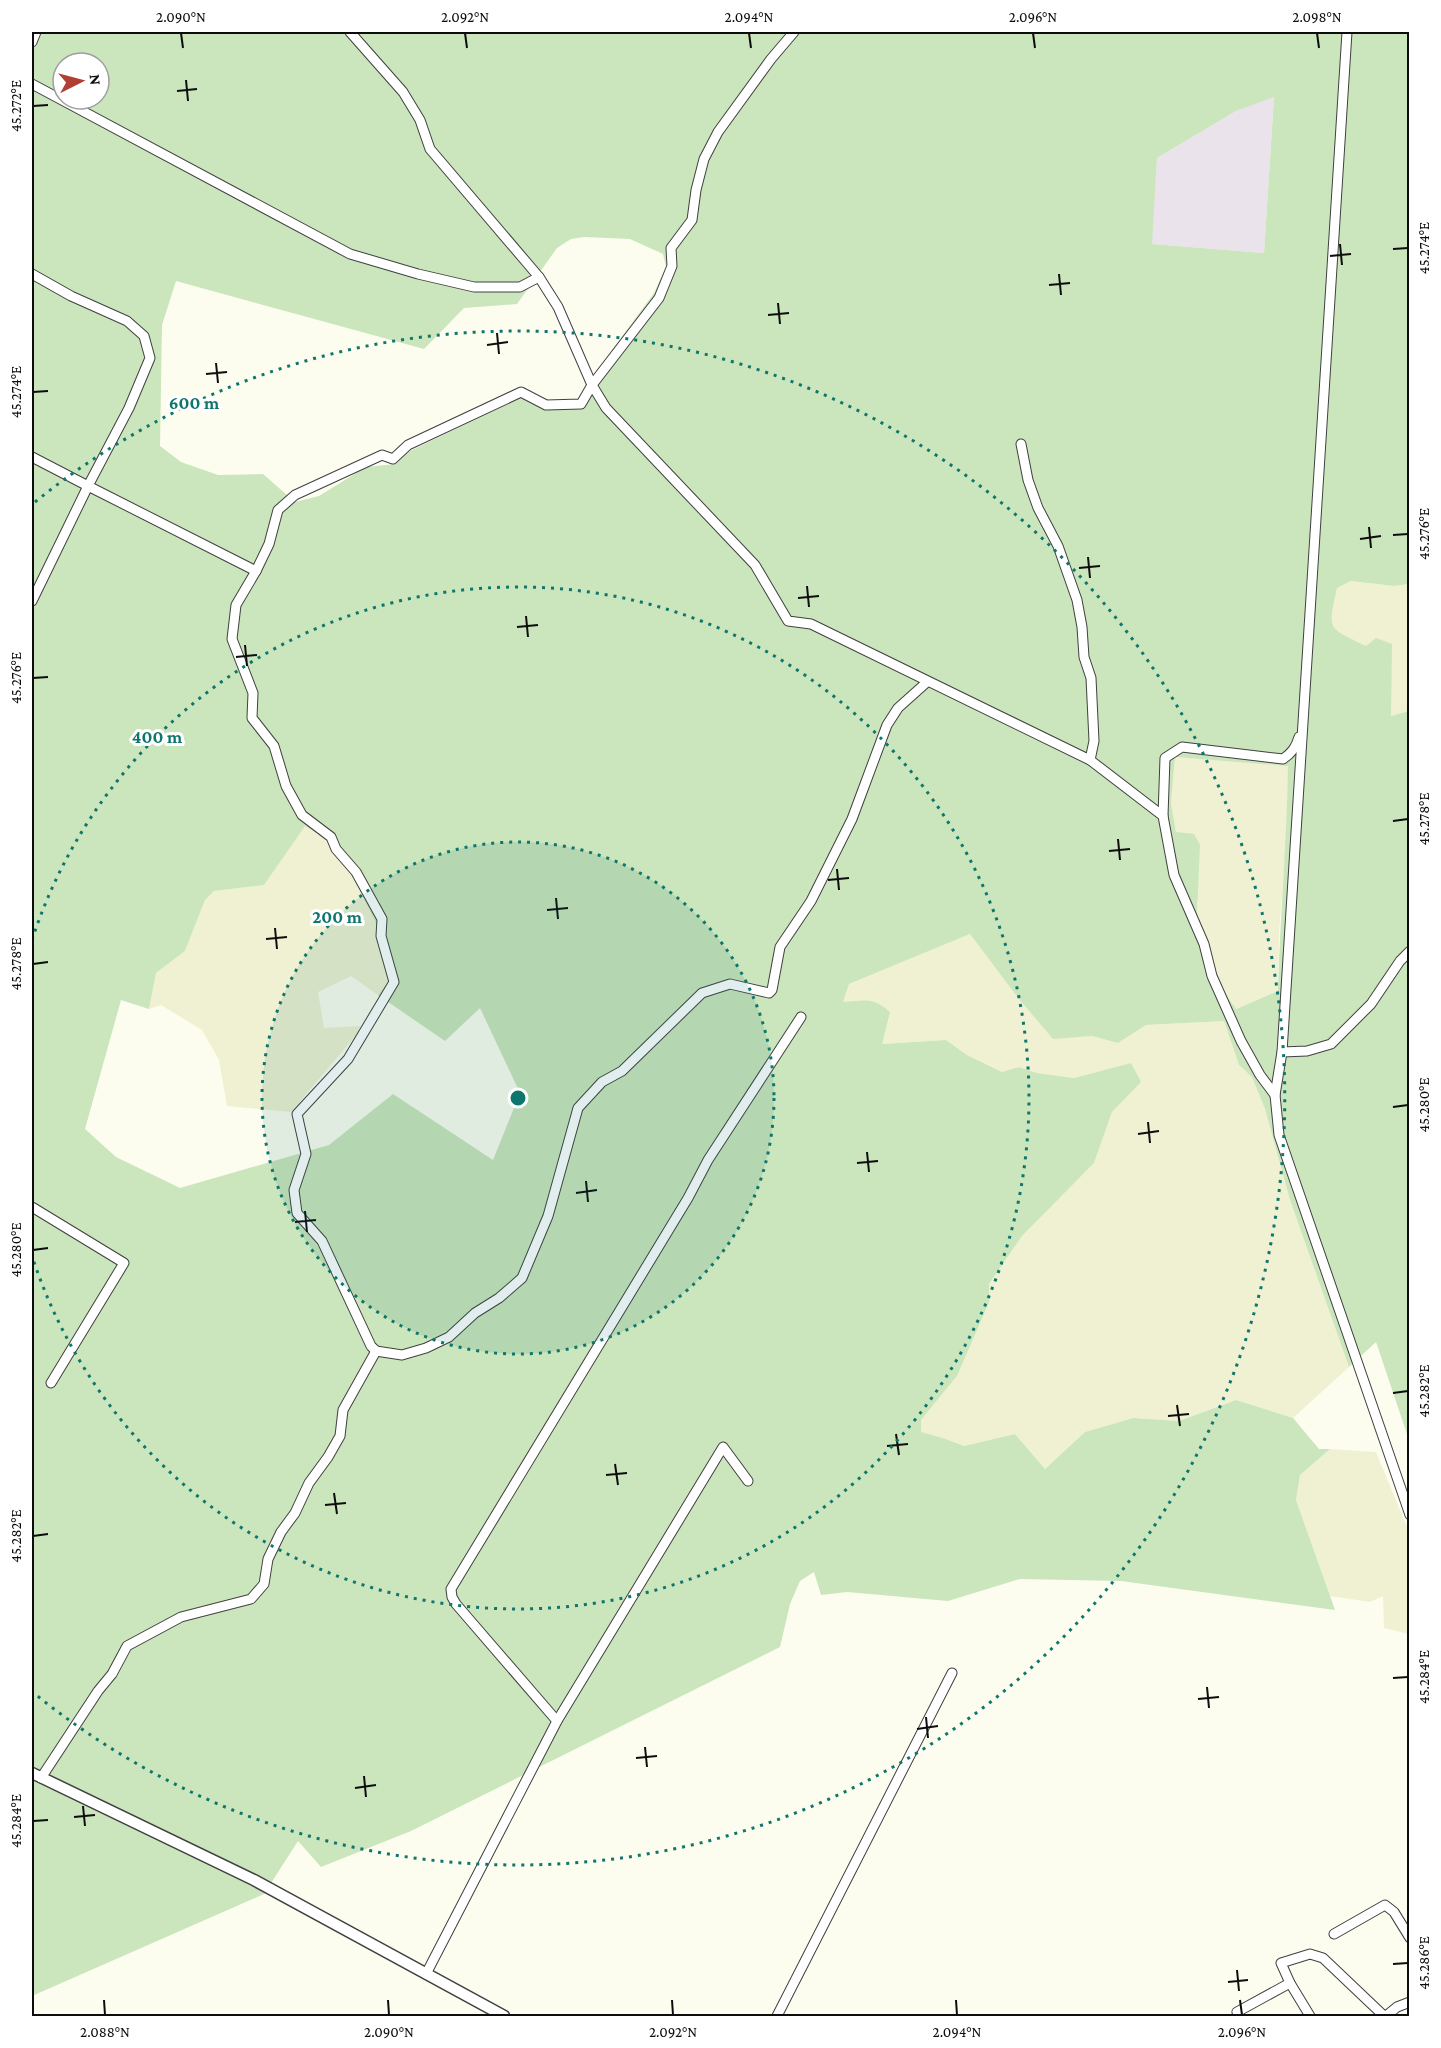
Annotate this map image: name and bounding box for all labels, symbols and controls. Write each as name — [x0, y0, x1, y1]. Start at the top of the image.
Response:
text: 2.090°N — [156, 9, 206, 25]
text: 2.092°N — [441, 9, 489, 25]
text: 2.094°N — [725, 9, 774, 25]
text: 2.096°N — [1009, 9, 1057, 25]
text: 2.098°N — [1292, 9, 1342, 25]
north arrow — [51, 51, 111, 111]
text: N — [86, 73, 104, 86]
text: 45.272°E — [8, 80, 24, 132]
text: 45.274°E — [1416, 222, 1432, 274]
text: 45.274°E — [8, 366, 24, 418]
text: 600 m — [169, 393, 220, 413]
text: 45.276°E — [1416, 508, 1432, 560]
text: 45.276°E — [8, 652, 24, 704]
text: 400 m — [132, 727, 183, 747]
text: 45.278°E — [1416, 792, 1432, 846]
text: 200 m — [312, 907, 363, 927]
text: 45.278°E — [8, 937, 24, 991]
text: 45.280°E — [1416, 1077, 1432, 1133]
centre of rings — [508, 1088, 528, 1108]
text: 45.280°E — [8, 1222, 24, 1278]
text: 45.282°E — [1416, 1364, 1432, 1418]
text: 45.282°E — [8, 1509, 24, 1563]
text: 45.284°E — [1416, 1650, 1432, 1704]
text: 45.284°E — [8, 1794, 24, 1848]
text: 45.286°E — [1416, 1936, 1432, 1990]
text: 2.088°N — [80, 2024, 130, 2040]
text: 2.090°N — [364, 2024, 414, 2040]
text: 2.092°N — [649, 2024, 697, 2040]
text: 2.094°N — [933, 2024, 982, 2040]
text: 2.096°N — [1218, 2024, 1266, 2040]

